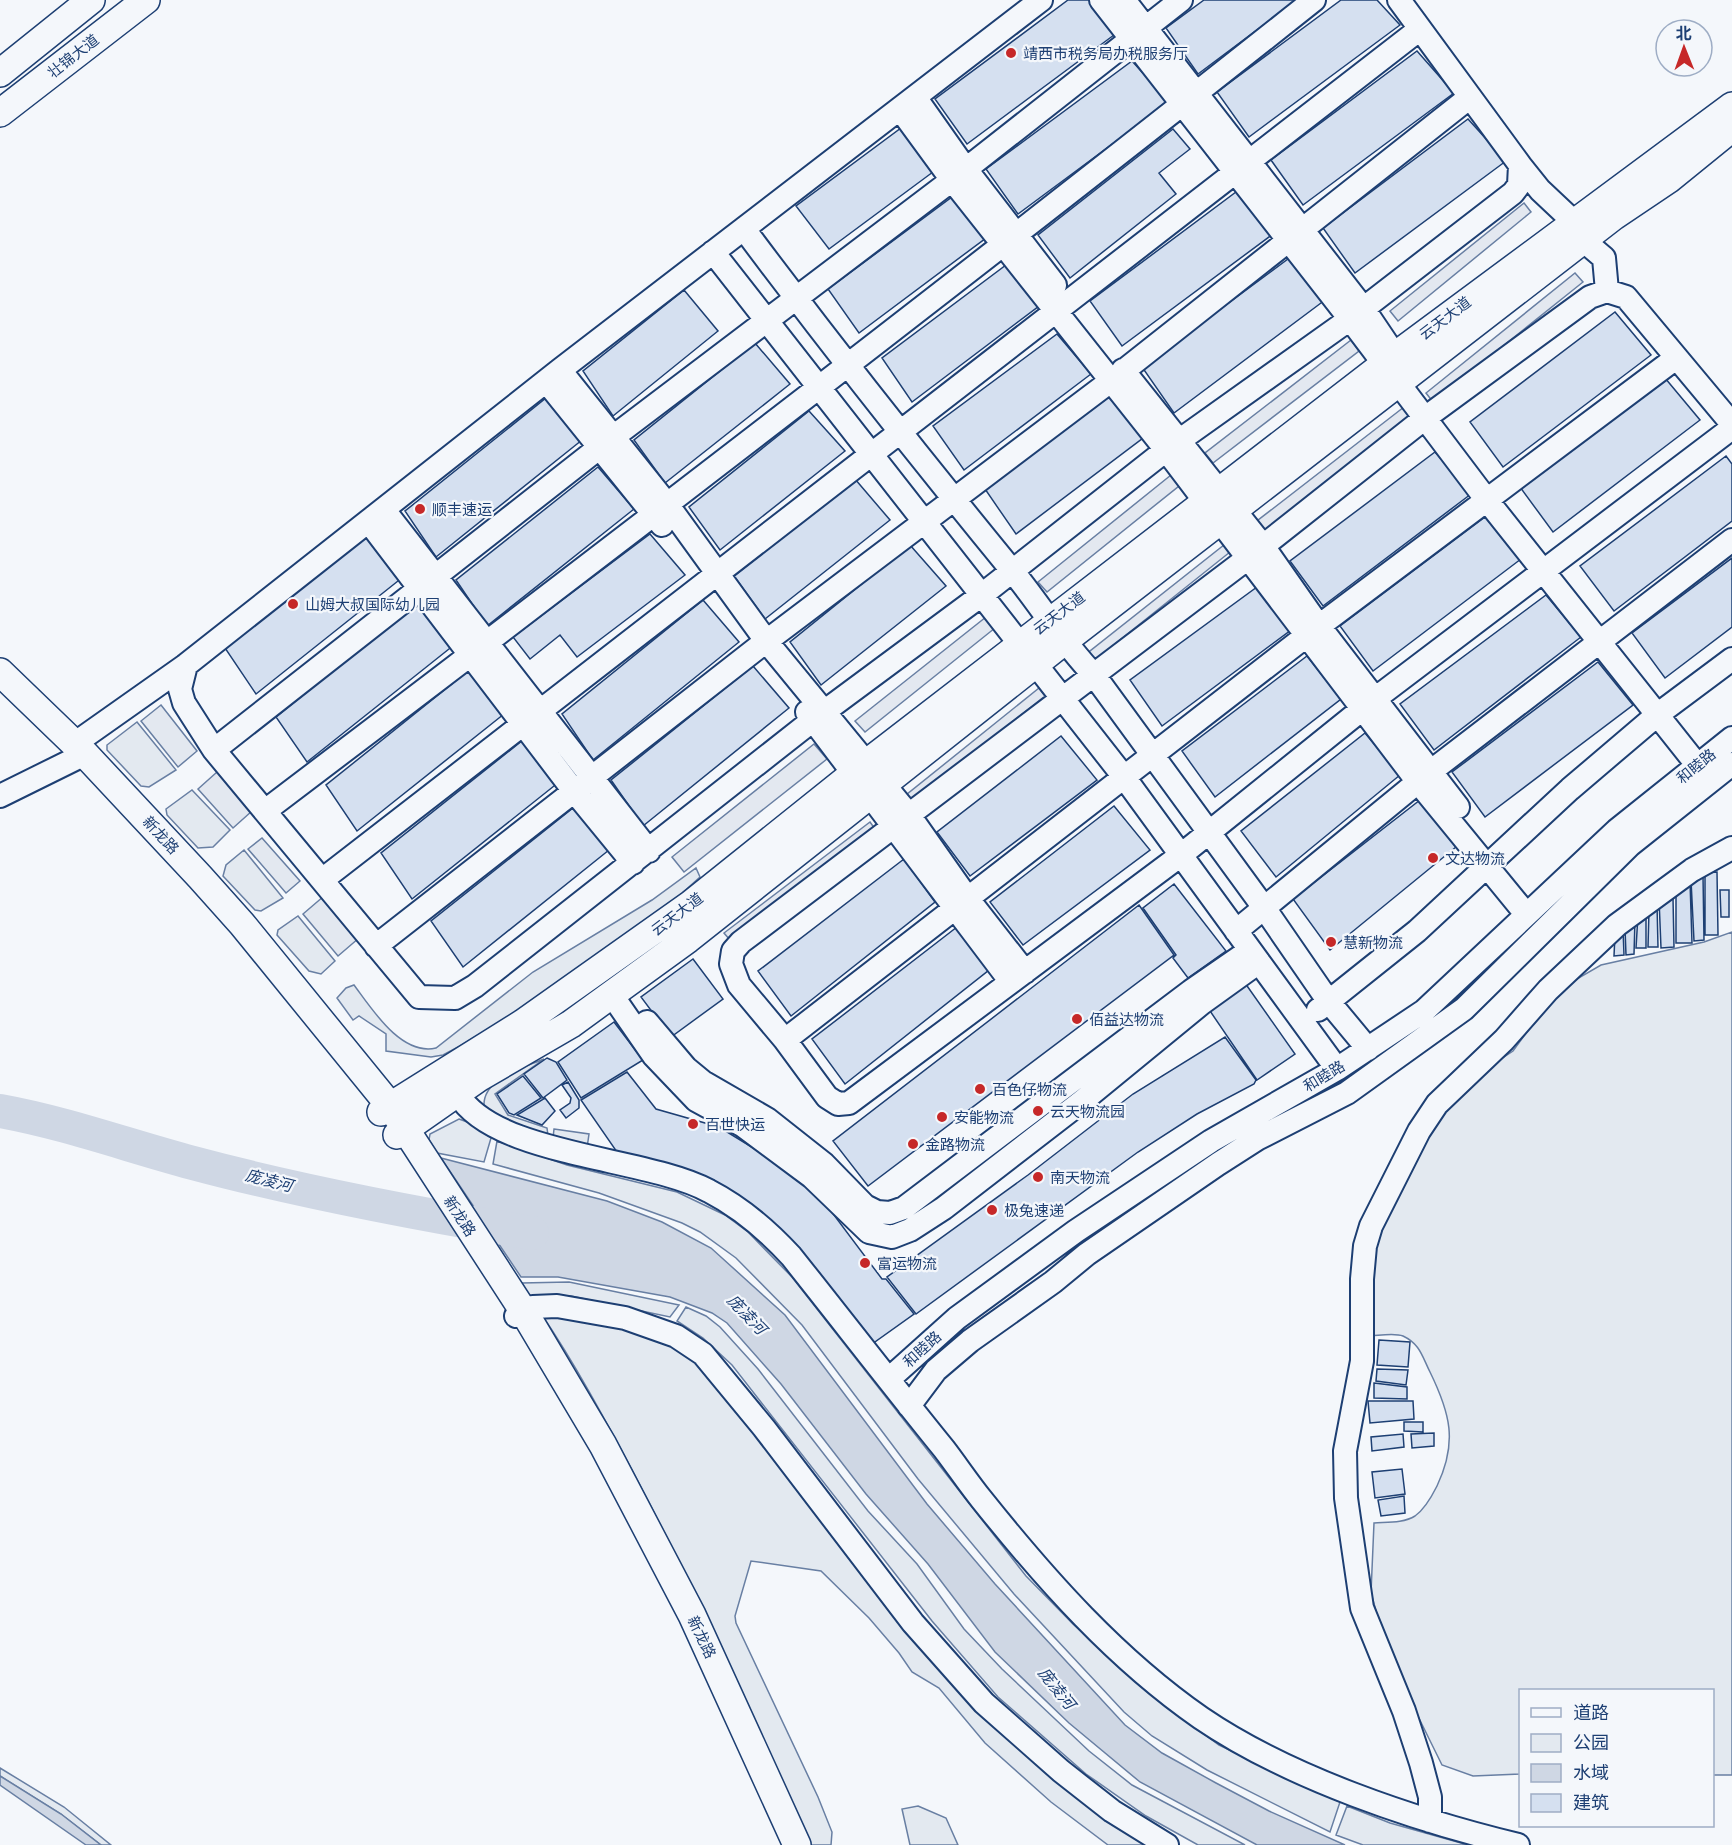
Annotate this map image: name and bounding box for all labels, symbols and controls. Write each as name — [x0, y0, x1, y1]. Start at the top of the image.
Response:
north arrow — [1654, 18, 1714, 78]
text: 北 — [1676, 24, 1692, 42]
street label: 壮锦大道 — [44, 31, 102, 81]
place label: 靖西市税务局办税服务厅 — [1023, 45, 1188, 62]
marker: 靖西市税务局办税服务厅 — [1004, 46, 1018, 60]
street label: 云天大道 — [1416, 293, 1474, 343]
place label: 顺丰速运 — [432, 501, 492, 518]
marker: 顺丰速运 — [413, 502, 427, 516]
street label: 云天大道 — [1030, 588, 1088, 638]
place label: 山姆大叔国际幼儿园 — [305, 596, 440, 613]
marker: 山姆大叔国际幼儿园 — [286, 597, 300, 611]
street label: 和睦路 — [1673, 745, 1719, 787]
street label: 新龙路 — [139, 813, 183, 857]
place label: 文达物流 — [1445, 850, 1505, 867]
marker: 文达物流 — [1426, 851, 1440, 865]
street label: 云天大道 — [648, 889, 706, 939]
place label: 慧新物流 — [1343, 934, 1403, 951]
marker: 慧新物流 — [1324, 935, 1338, 949]
place label: 佰益达物流 — [1089, 1011, 1164, 1028]
marker: 佰益达物流 — [1070, 1012, 1084, 1026]
street label: 和睦路 — [1300, 1057, 1348, 1095]
place label: 百色仔物流 — [992, 1081, 1067, 1098]
marker: 百色仔物流 — [973, 1082, 987, 1096]
place label: 云天物流园 — [1050, 1103, 1125, 1120]
marker: 云天物流园 — [1031, 1104, 1045, 1118]
place label: 安能物流 — [954, 1109, 1014, 1126]
marker: 安能物流 — [935, 1110, 949, 1124]
place label: 百世快运 — [705, 1116, 765, 1133]
marker: 百世快运 — [686, 1117, 700, 1131]
place label: 金路物流 — [925, 1136, 985, 1153]
marker: 金路物流 — [906, 1137, 920, 1151]
water label: 庞凌河 — [244, 1165, 297, 1195]
place label: 南天物流 — [1050, 1169, 1110, 1186]
marker: 南天物流 — [1031, 1170, 1045, 1184]
street label: 新龙路 — [441, 1192, 479, 1240]
place label: 极兔速递 — [1004, 1202, 1064, 1219]
marker: 极兔速递 — [985, 1203, 999, 1217]
place label: 富运物流 — [877, 1255, 937, 1272]
marker: 富运物流 — [858, 1256, 872, 1270]
water label: 庞凌河 — [724, 1290, 772, 1340]
street label: 和睦路 — [900, 1328, 944, 1370]
street label: 新龙路 — [684, 1613, 720, 1661]
water label: 庞凌河 — [1035, 1664, 1081, 1715]
legend — [1519, 1689, 1714, 1827]
text: 道路 — [1573, 1702, 1609, 1723]
text: 公园 — [1573, 1732, 1609, 1753]
text: 水域 — [1573, 1762, 1609, 1783]
text: 建筑 — [1573, 1792, 1609, 1813]

